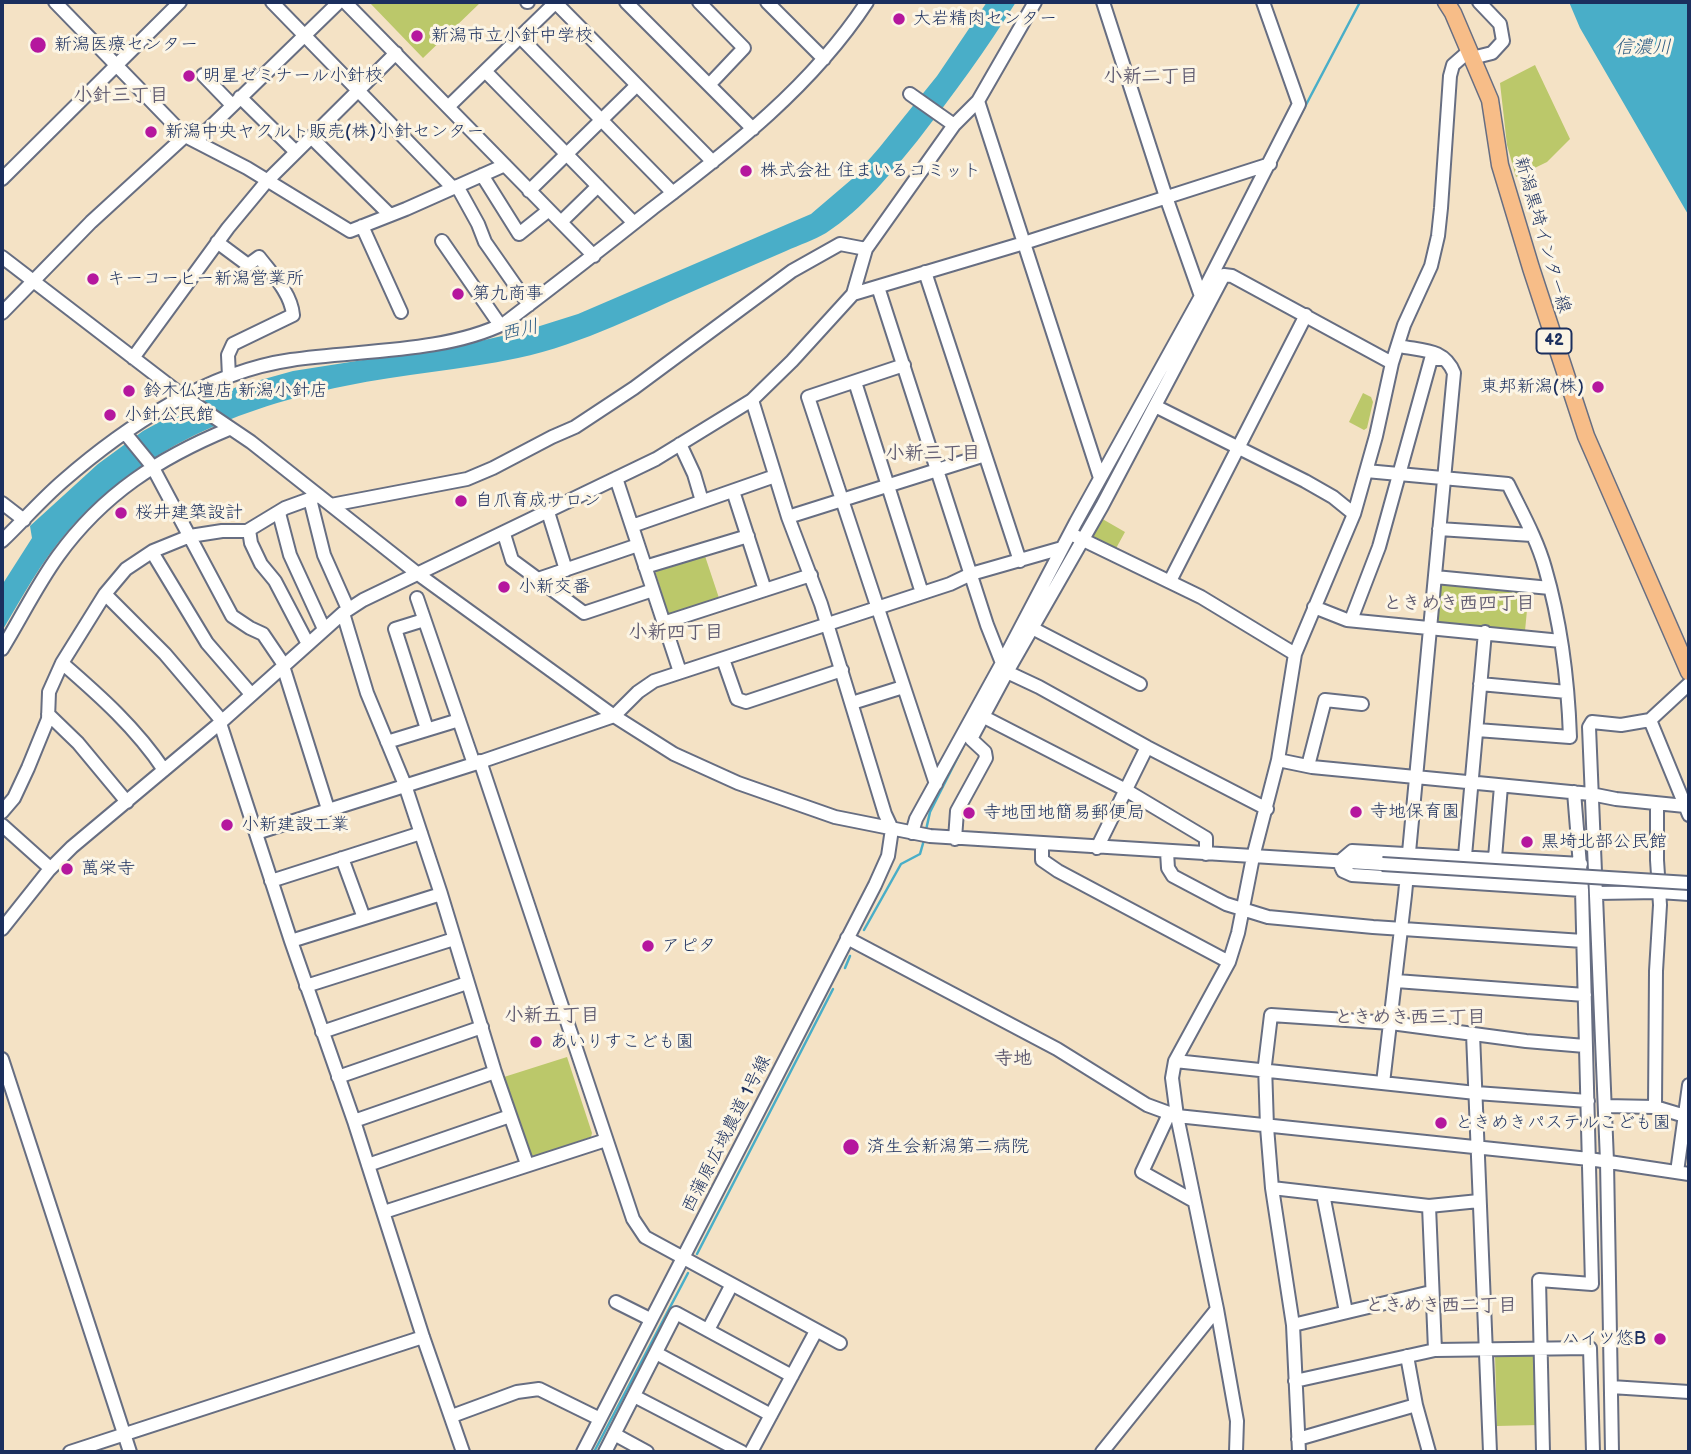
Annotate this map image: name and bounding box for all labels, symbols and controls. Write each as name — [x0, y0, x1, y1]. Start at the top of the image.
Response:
place label: 大岩精肉センター — [913, 8, 1057, 30]
marker: 大岩精肉センター — [891, 11, 907, 27]
place label: 新潟市立小針中学校 — [431, 25, 593, 47]
marker: 新潟市立小針中学校 — [409, 28, 425, 44]
place label: 新潟医療センター — [54, 34, 198, 56]
marker: 新潟医療センター — [28, 35, 48, 55]
water label: 信濃川 — [1615, 37, 1671, 59]
place label: 明星ゼミナール小針校 — [203, 65, 383, 87]
district label: 小新二丁目 — [1104, 66, 1198, 88]
marker: 明星ゼミナール小針校 — [181, 68, 197, 84]
district label: 小針三丁目 — [74, 85, 168, 107]
place label: 新潟中央ヤクルト販売(株)小針センター — [165, 121, 484, 143]
marker: 新潟中央ヤクルト販売(株)小針センター — [143, 124, 159, 140]
street label: 新潟黒埼インター線 — [1509, 154, 1575, 316]
place label: 株式会社 住まいるコミット — [760, 160, 981, 182]
marker: 株式会社 住まいるコミット — [738, 163, 754, 179]
place label: キーコーヒー新潟営業所 — [107, 268, 304, 290]
marker: キーコーヒー新潟営業所 — [85, 271, 101, 287]
place label: 第九商事 — [472, 283, 544, 305]
marker: 第九商事 — [450, 286, 466, 302]
water label: 西川 — [499, 316, 541, 346]
road number: 42 — [1536, 328, 1572, 354]
place label: 東邦新潟(株) — [1481, 376, 1584, 398]
marker: 東邦新潟(株) — [1590, 379, 1606, 395]
place label: 鈴木仏壇店 新潟小針店 — [143, 380, 328, 402]
marker: 鈴木仏壇店 新潟小針店 — [121, 383, 137, 399]
place label: 小針公民館 — [124, 404, 214, 426]
marker: 小針公民館 — [102, 407, 118, 423]
district label: 小新三丁目 — [886, 443, 980, 465]
place label: 自爪育成サロン — [475, 490, 601, 512]
marker: 自爪育成サロン — [453, 493, 469, 509]
place label: 桜井建築設計 — [135, 502, 243, 524]
marker: 桜井建築設計 — [113, 505, 129, 521]
place label: 小新交番 — [518, 576, 590, 598]
marker: 小新交番 — [496, 579, 512, 595]
district label: ときめき西四丁目 — [1383, 593, 1535, 615]
district label: 小新四丁目 — [629, 622, 723, 644]
place label: 寺地保育園 — [1370, 801, 1460, 823]
place label: 寺地団地簡易郵便局 — [983, 802, 1145, 824]
marker: 寺地保育園 — [1348, 804, 1364, 820]
marker: 寺地団地簡易郵便局 — [961, 805, 977, 821]
place label: 小新建設工業 — [241, 814, 349, 836]
marker: 小新建設工業 — [219, 817, 235, 833]
place label: 黒埼北部公民館 — [1541, 831, 1667, 853]
marker: 黒埼北部公民館 — [1519, 834, 1535, 850]
place label: 萬栄寺 — [81, 858, 135, 880]
marker: 萬栄寺 — [59, 861, 75, 877]
place label: アピタ — [662, 935, 716, 957]
marker: アピタ — [640, 938, 656, 954]
district label: 小新五丁目 — [505, 1005, 599, 1027]
district label: ときめき西三丁目 — [1334, 1007, 1486, 1029]
place label: あいりすこども園 — [550, 1031, 694, 1053]
marker: あいりすこども園 — [528, 1034, 544, 1050]
district label: 寺地 — [994, 1048, 1032, 1070]
street label: 西蒲原広域農道 1号線 — [678, 1052, 776, 1216]
place label: ときめきパステルこども園 — [1455, 1112, 1671, 1134]
marker: ときめきパステルこども園 — [1433, 1115, 1449, 1131]
place label: 済生会新潟第二病院 — [867, 1136, 1029, 1158]
marker: 済生会新潟第二病院 — [841, 1137, 861, 1157]
district label: ときめき西二丁目 — [1365, 1295, 1517, 1317]
place label: ハイツ悠B — [1562, 1328, 1646, 1350]
marker: ハイツ悠B — [1652, 1331, 1668, 1347]

